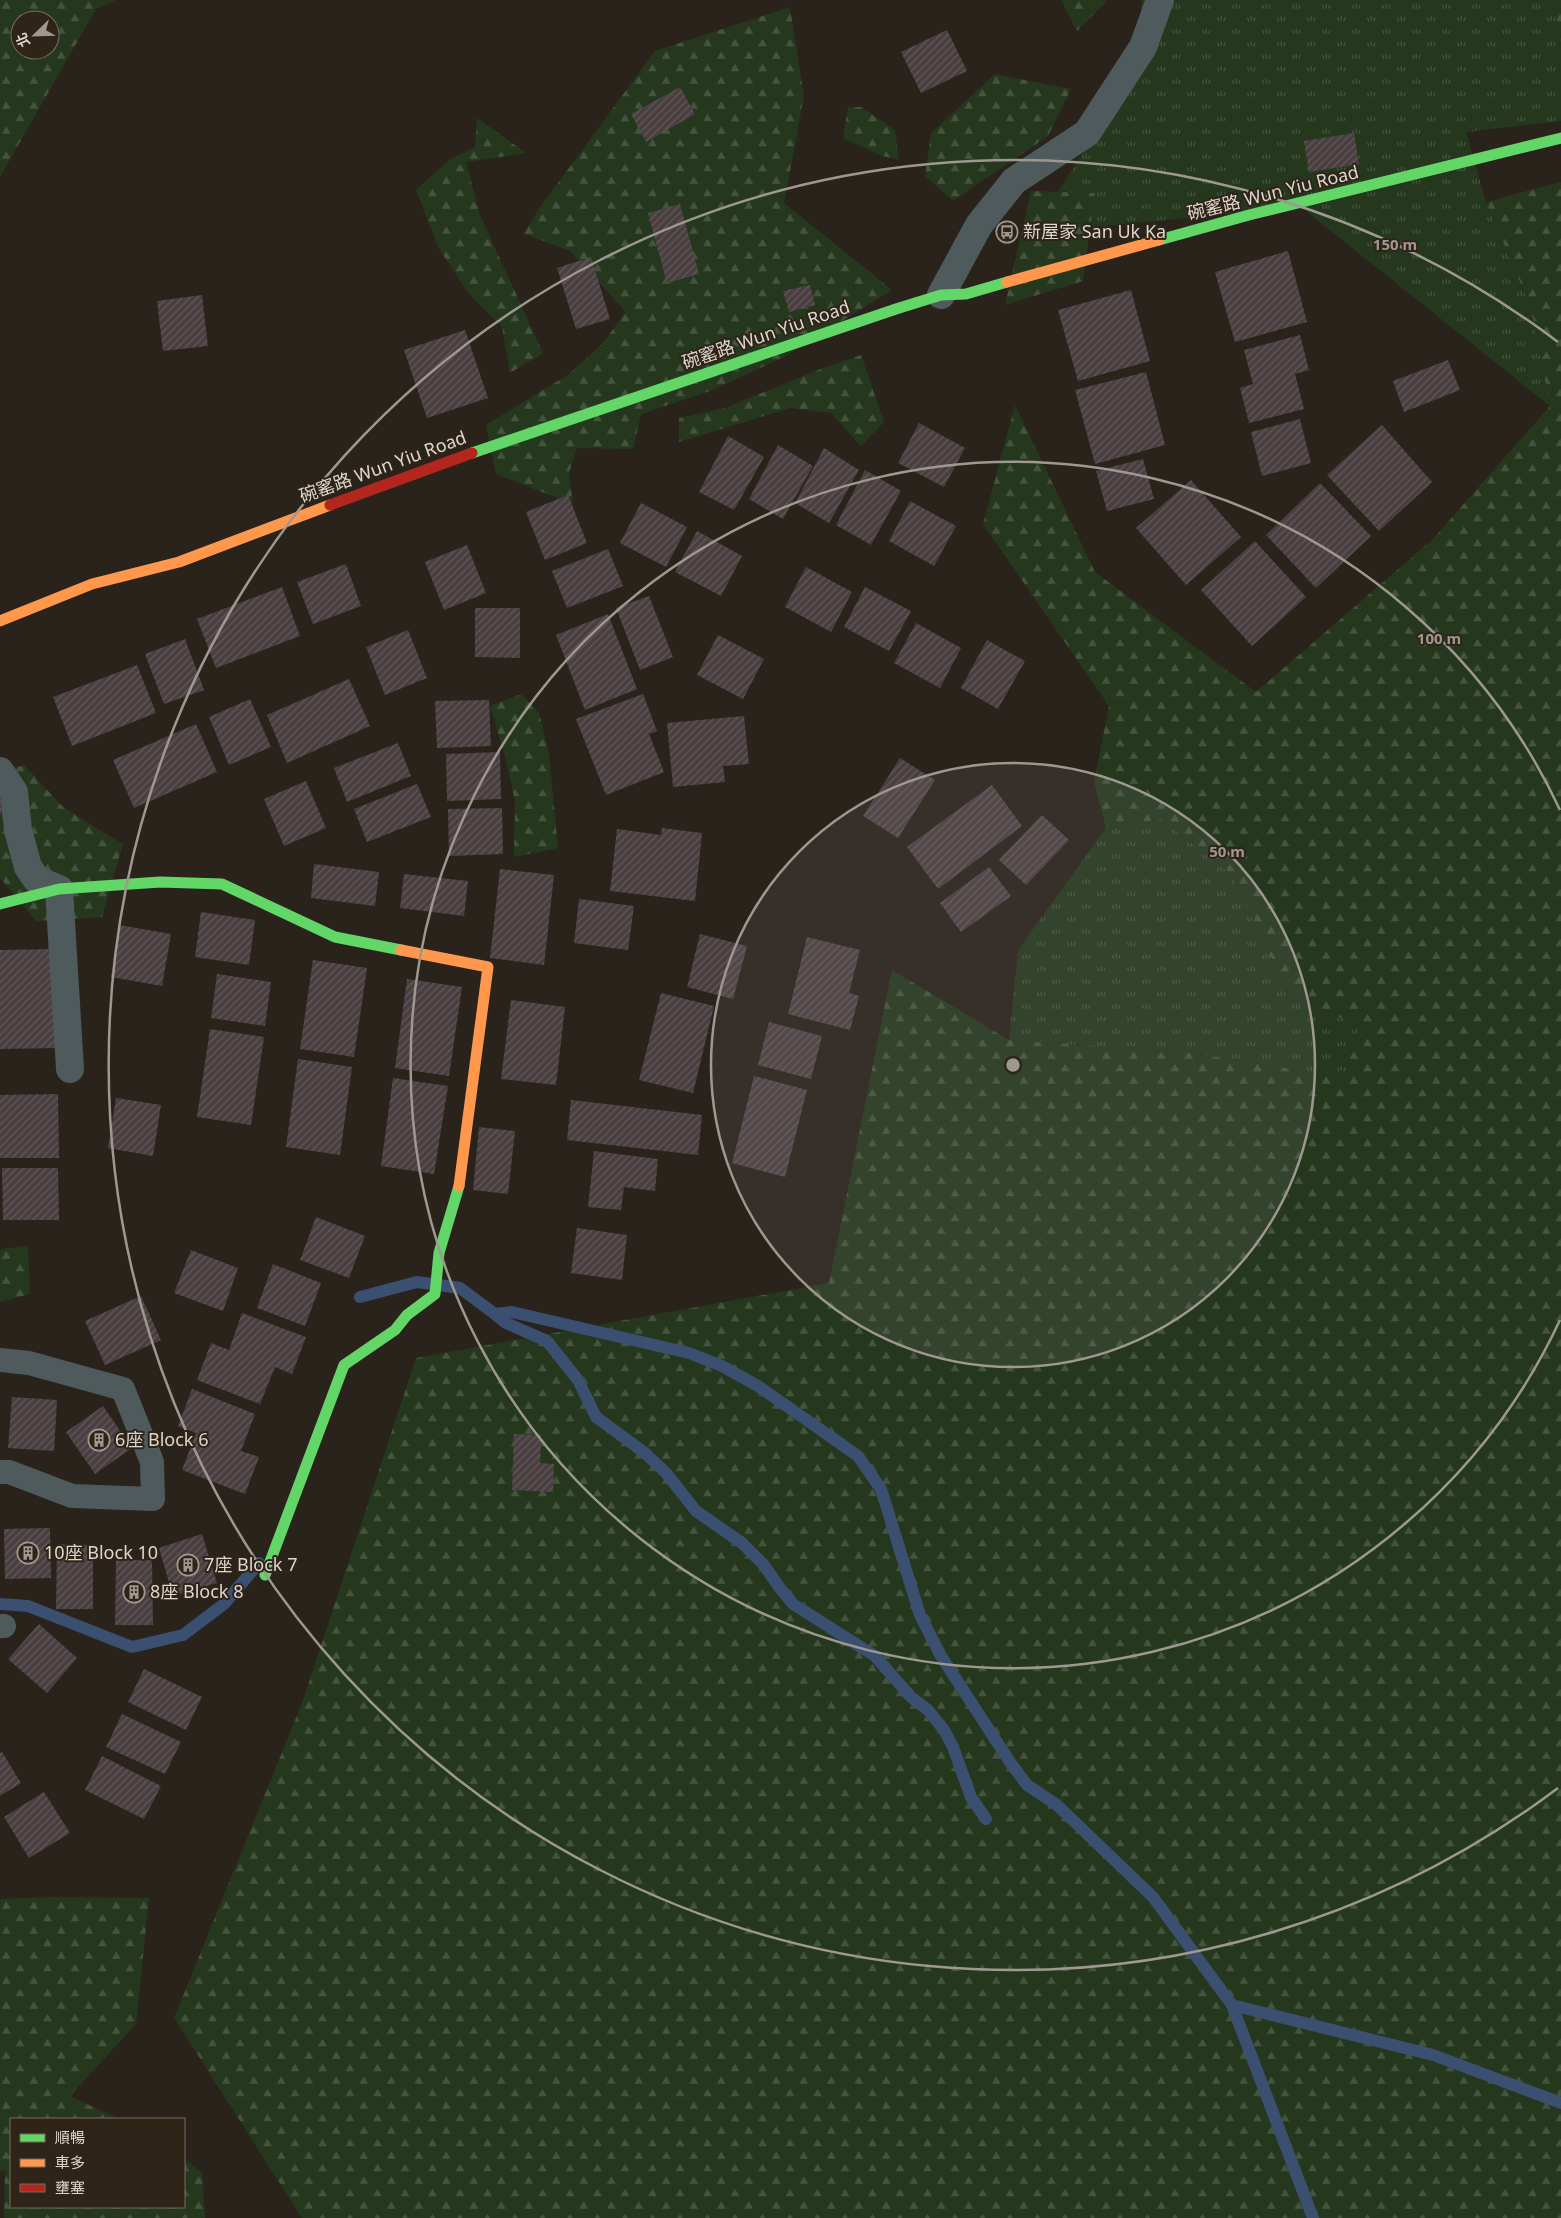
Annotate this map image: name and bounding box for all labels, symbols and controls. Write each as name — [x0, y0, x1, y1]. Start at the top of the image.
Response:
north arrow — [10, 10, 60, 60]
text: 北 — [11, 30, 34, 50]
street label: 碗窰路 Wun Yiu Road — [1184, 159, 1361, 225]
place label: 新屋家 San Uk Ka — [1023, 219, 1166, 243]
bus stop icon: 新屋家 San Uk Ka — [995, 220, 1019, 244]
text: 150 m — [1373, 234, 1417, 254]
street label: 碗窰路 Wun Yiu Road — [679, 294, 853, 374]
street label: 碗窰路 Wun Yiu Road — [296, 425, 469, 507]
text: 100 m — [1417, 628, 1461, 648]
text: 50 m — [1209, 841, 1245, 861]
centre of rings — [1004, 1056, 1022, 1074]
place label: 6座 Block 6 — [115, 1427, 208, 1451]
building icon: 6座 Block 6 — [87, 1428, 111, 1452]
place label: 10座 Block 10 — [44, 1540, 158, 1564]
building icon: 10座 Block 10 — [16, 1541, 40, 1565]
place label: 7座 Block 7 — [204, 1552, 297, 1576]
building icon: 7座 Block 7 — [176, 1553, 200, 1577]
place label: 8座 Block 8 — [150, 1579, 243, 1603]
building icon: 8座 Block 8 — [122, 1580, 146, 1604]
legend — [10, 2118, 185, 2208]
text: 順暢 — [55, 2127, 85, 2147]
text: 車多 — [55, 2152, 85, 2172]
text: 壅塞 — [55, 2177, 85, 2197]

